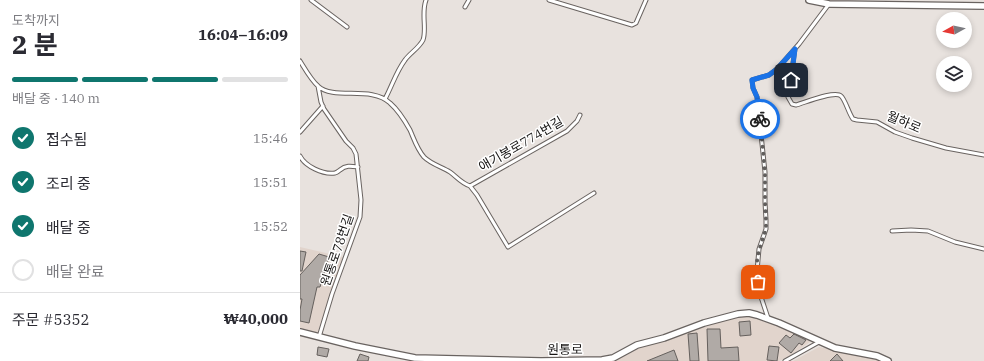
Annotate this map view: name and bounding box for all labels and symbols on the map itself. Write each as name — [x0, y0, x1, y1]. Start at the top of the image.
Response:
north arrow — [936, 12, 972, 48]
pin — [774, 63, 808, 97]
courier — [740, 99, 780, 139]
street label: 월하로 — [884, 107, 924, 137]
street label: 애기봉로774번길 — [476, 113, 566, 175]
street label: 원통로78번길 — [317, 212, 357, 288]
pin — [741, 265, 775, 299]
street label: 원통로 — [547, 341, 583, 358]

